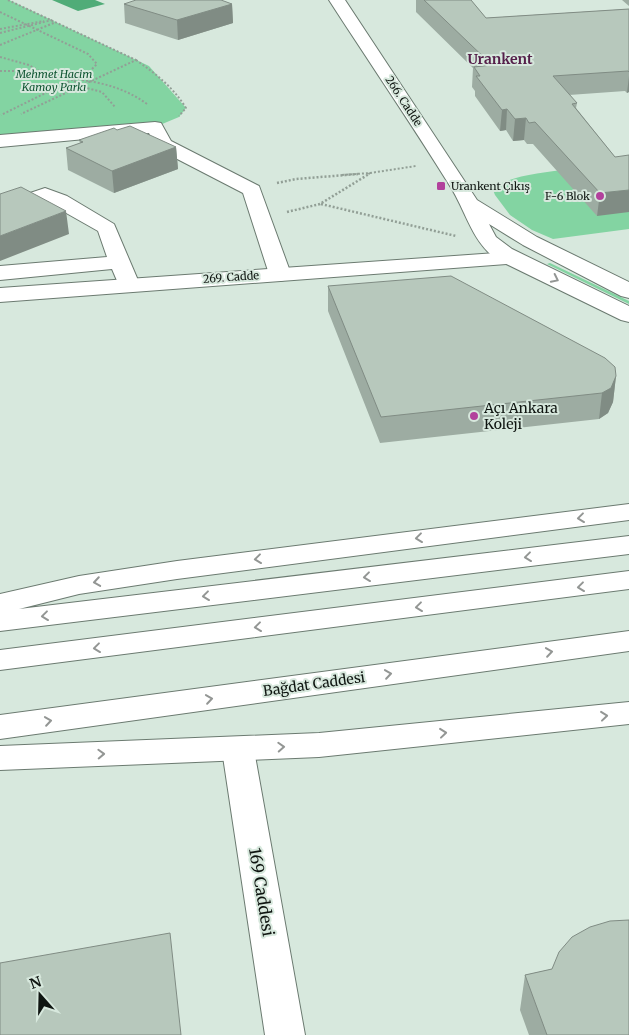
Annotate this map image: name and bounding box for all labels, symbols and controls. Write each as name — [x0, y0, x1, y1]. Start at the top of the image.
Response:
district label: Urankent — [467, 50, 533, 68]
park label: Mehmet Hacim Kamoy Parkı — [15, 67, 92, 94]
street label: 266. Cadde — [383, 73, 426, 129]
place label: Urankent Çıkış — [451, 179, 530, 193]
marker: Urankent Çıkış — [435, 180, 447, 192]
place label: F-6 Blok — [545, 189, 590, 203]
marker: F-6 Blok — [594, 190, 606, 202]
street label: 269. Cadde — [202, 268, 260, 286]
one-way arrow — [550, 273, 559, 283]
place label: Açı Ankara Koleji — [483, 399, 558, 433]
marker: Açı Ankara Koleji — [468, 410, 480, 422]
one-way arrow — [576, 512, 584, 523]
one-way arrow — [415, 533, 424, 543]
one-way arrow — [524, 551, 532, 562]
one-way arrow — [254, 553, 262, 564]
one-way arrow — [363, 571, 371, 581]
one-way arrow — [93, 577, 102, 587]
one-way arrow — [576, 581, 585, 591]
one-way arrow — [202, 590, 210, 601]
one-way arrow — [415, 601, 423, 612]
one-way arrow — [40, 610, 48, 621]
one-way arrow — [254, 621, 262, 632]
one-way arrow — [93, 642, 101, 653]
one-way arrow — [545, 647, 553, 658]
street label: Bağdat Caddesi — [262, 668, 367, 700]
one-way arrow — [384, 669, 392, 680]
one-way arrow — [205, 694, 214, 704]
one-way arrow — [601, 711, 609, 722]
one-way arrow — [44, 716, 53, 726]
one-way arrow — [439, 727, 447, 738]
one-way arrow — [277, 742, 285, 753]
one-way arrow — [97, 749, 105, 760]
street label: 169 Caddesi — [245, 846, 279, 938]
north arrow — [15, 970, 65, 1020]
text: N — [27, 972, 44, 993]

